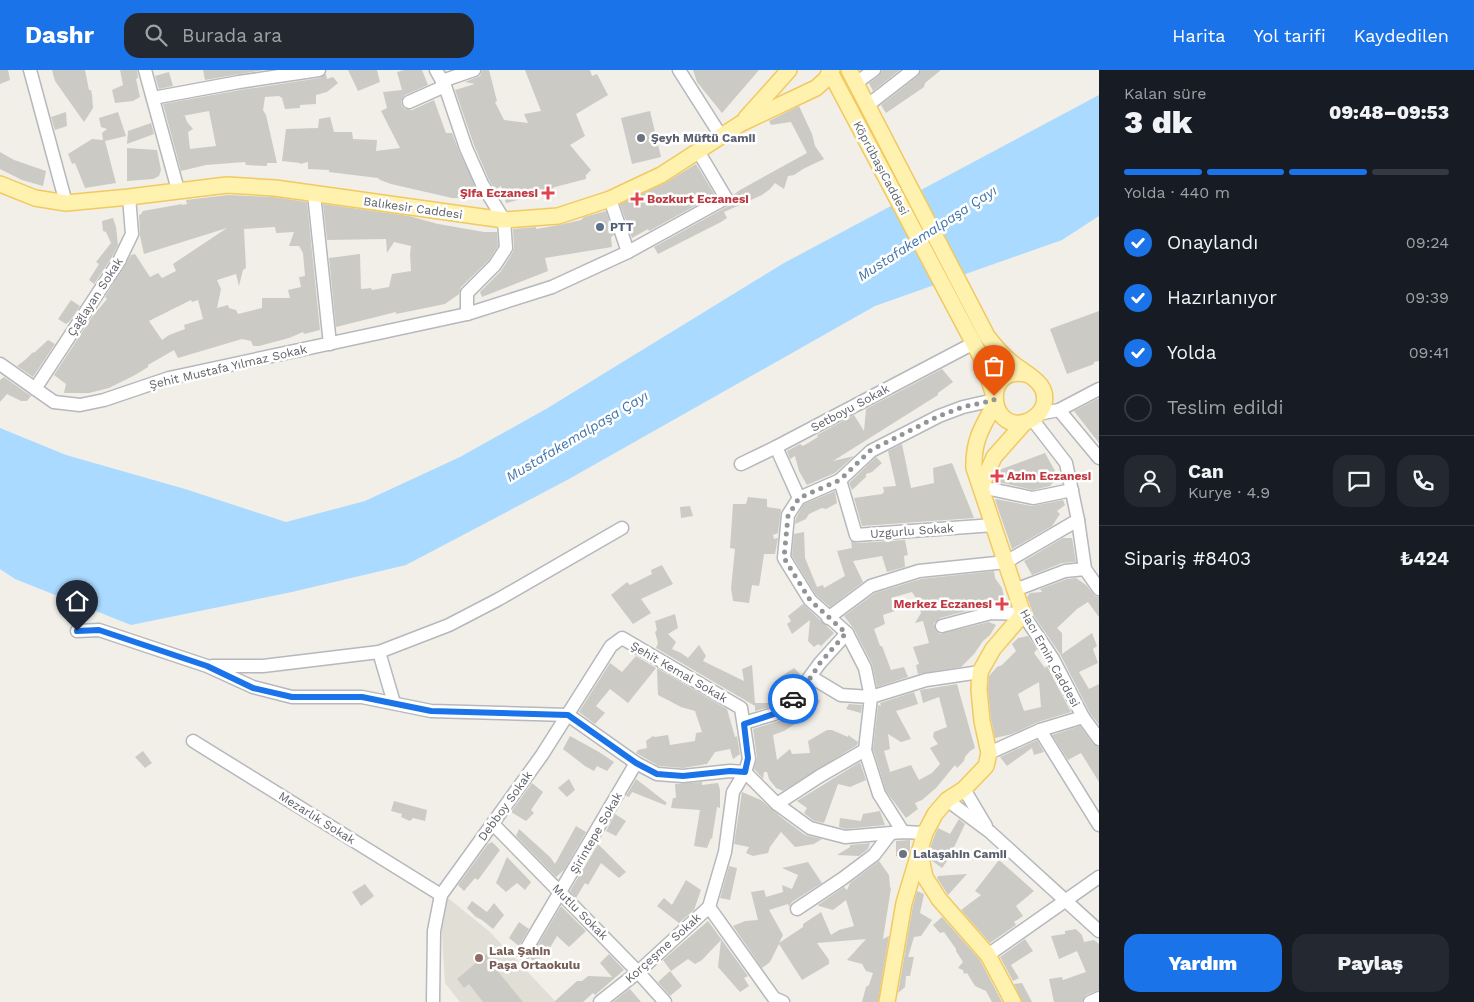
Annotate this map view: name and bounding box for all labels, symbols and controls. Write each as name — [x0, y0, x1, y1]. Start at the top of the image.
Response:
search box — [124, 13, 474, 58]
text: Dashr — [25, 21, 94, 49]
icon: search — [142, 21, 170, 49]
text: Burada ara — [182, 24, 282, 47]
text: Harita — [1172, 25, 1226, 46]
text: Yol tarifi — [1254, 25, 1326, 46]
text: Kaydedilen — [1354, 25, 1449, 46]
text: Kalan süre — [1124, 84, 1206, 103]
text: 09:48–09:53 — [1329, 101, 1449, 124]
text: 3 dk — [1124, 103, 1192, 141]
street label: KöprübaşıCaddesi — [850, 118, 912, 218]
place label: Şeyh Müftü Camii — [651, 131, 755, 145]
marker: Şeyh Müftü Camii — [635, 132, 647, 144]
water label: Mustafakemalpaşa Çayı — [854, 182, 1000, 284]
text: Yolda · 440 m — [1124, 183, 1230, 202]
place label: Şifa Eczanesi — [460, 186, 538, 200]
marker: Şifa Eczanesi — [542, 187, 554, 199]
place label: Bozkurt Eczanesi — [647, 192, 749, 206]
marker: Bozkurt Eczanesi — [631, 193, 643, 205]
street label: Balıkesir Caddesi — [363, 194, 463, 222]
place label: PTT — [610, 220, 634, 234]
marker: PTT — [594, 221, 606, 233]
icon: check — [1124, 229, 1152, 257]
text: Onaylandı — [1167, 231, 1258, 254]
text: 09:24 — [1406, 233, 1449, 252]
street label: Çağlayan Sokak — [64, 255, 126, 339]
icon: check — [1124, 284, 1152, 312]
text: Hazırlanıyor — [1167, 286, 1277, 309]
text: 09:39 — [1405, 288, 1449, 307]
icon: check — [1124, 339, 1152, 367]
text: Yolda — [1167, 341, 1216, 364]
street label: Şehit Mustafa Yılmaz Sokak — [148, 342, 308, 392]
text: 09:41 — [1409, 343, 1449, 362]
pin — [973, 345, 1015, 396]
icon: bag — [980, 352, 1008, 380]
street label: Setboyu Sokak — [808, 381, 892, 435]
water label: Mustafakemalpaşa Çayı — [503, 387, 651, 485]
text: Teslim edildi — [1167, 396, 1284, 419]
button: person — [1124, 455, 1176, 507]
button: chat — [1333, 455, 1385, 507]
button: phone — [1397, 455, 1449, 507]
text: Can — [1188, 460, 1224, 483]
place label: Azim Eczanesi — [1007, 469, 1091, 483]
marker: Azim Eczanesi — [991, 470, 1003, 482]
text: Kurye · 4.9 — [1188, 483, 1270, 502]
street label: Uzgurlu Sokak — [870, 521, 954, 541]
text: Sipariş #8403 — [1124, 547, 1251, 570]
text: ₺424 — [1400, 547, 1449, 570]
pin — [56, 580, 98, 631]
icon: home — [63, 587, 91, 615]
place label: Merkez Eczanesi — [894, 597, 992, 611]
marker: Merkez Eczanesi — [996, 598, 1008, 610]
street label: Hacı Emin Caddesi — [1017, 607, 1083, 709]
street label: Şehit Kemal Sokak — [628, 639, 730, 706]
courier — [768, 674, 818, 724]
icon: car — [779, 685, 807, 713]
street label: Debboy Sokak — [475, 768, 535, 844]
street label: Mezarlık Sokak — [276, 789, 358, 847]
street label: Şirintepe Sokak — [567, 790, 625, 876]
place label: Lalaşahin Camii — [913, 847, 1007, 861]
marker: Lalaşahin Camii — [897, 848, 909, 860]
street label: Mutlu Sokak — [549, 881, 611, 943]
street label: Korçeşme Sokak — [622, 910, 704, 986]
button: Yardım — [1124, 934, 1282, 992]
button: Paylaş — [1292, 934, 1449, 992]
place label: Lala Şahin Paşa Ortaokulu — [489, 944, 580, 972]
marker: Lala Şahin Paşa Ortaokulu — [473, 952, 485, 964]

